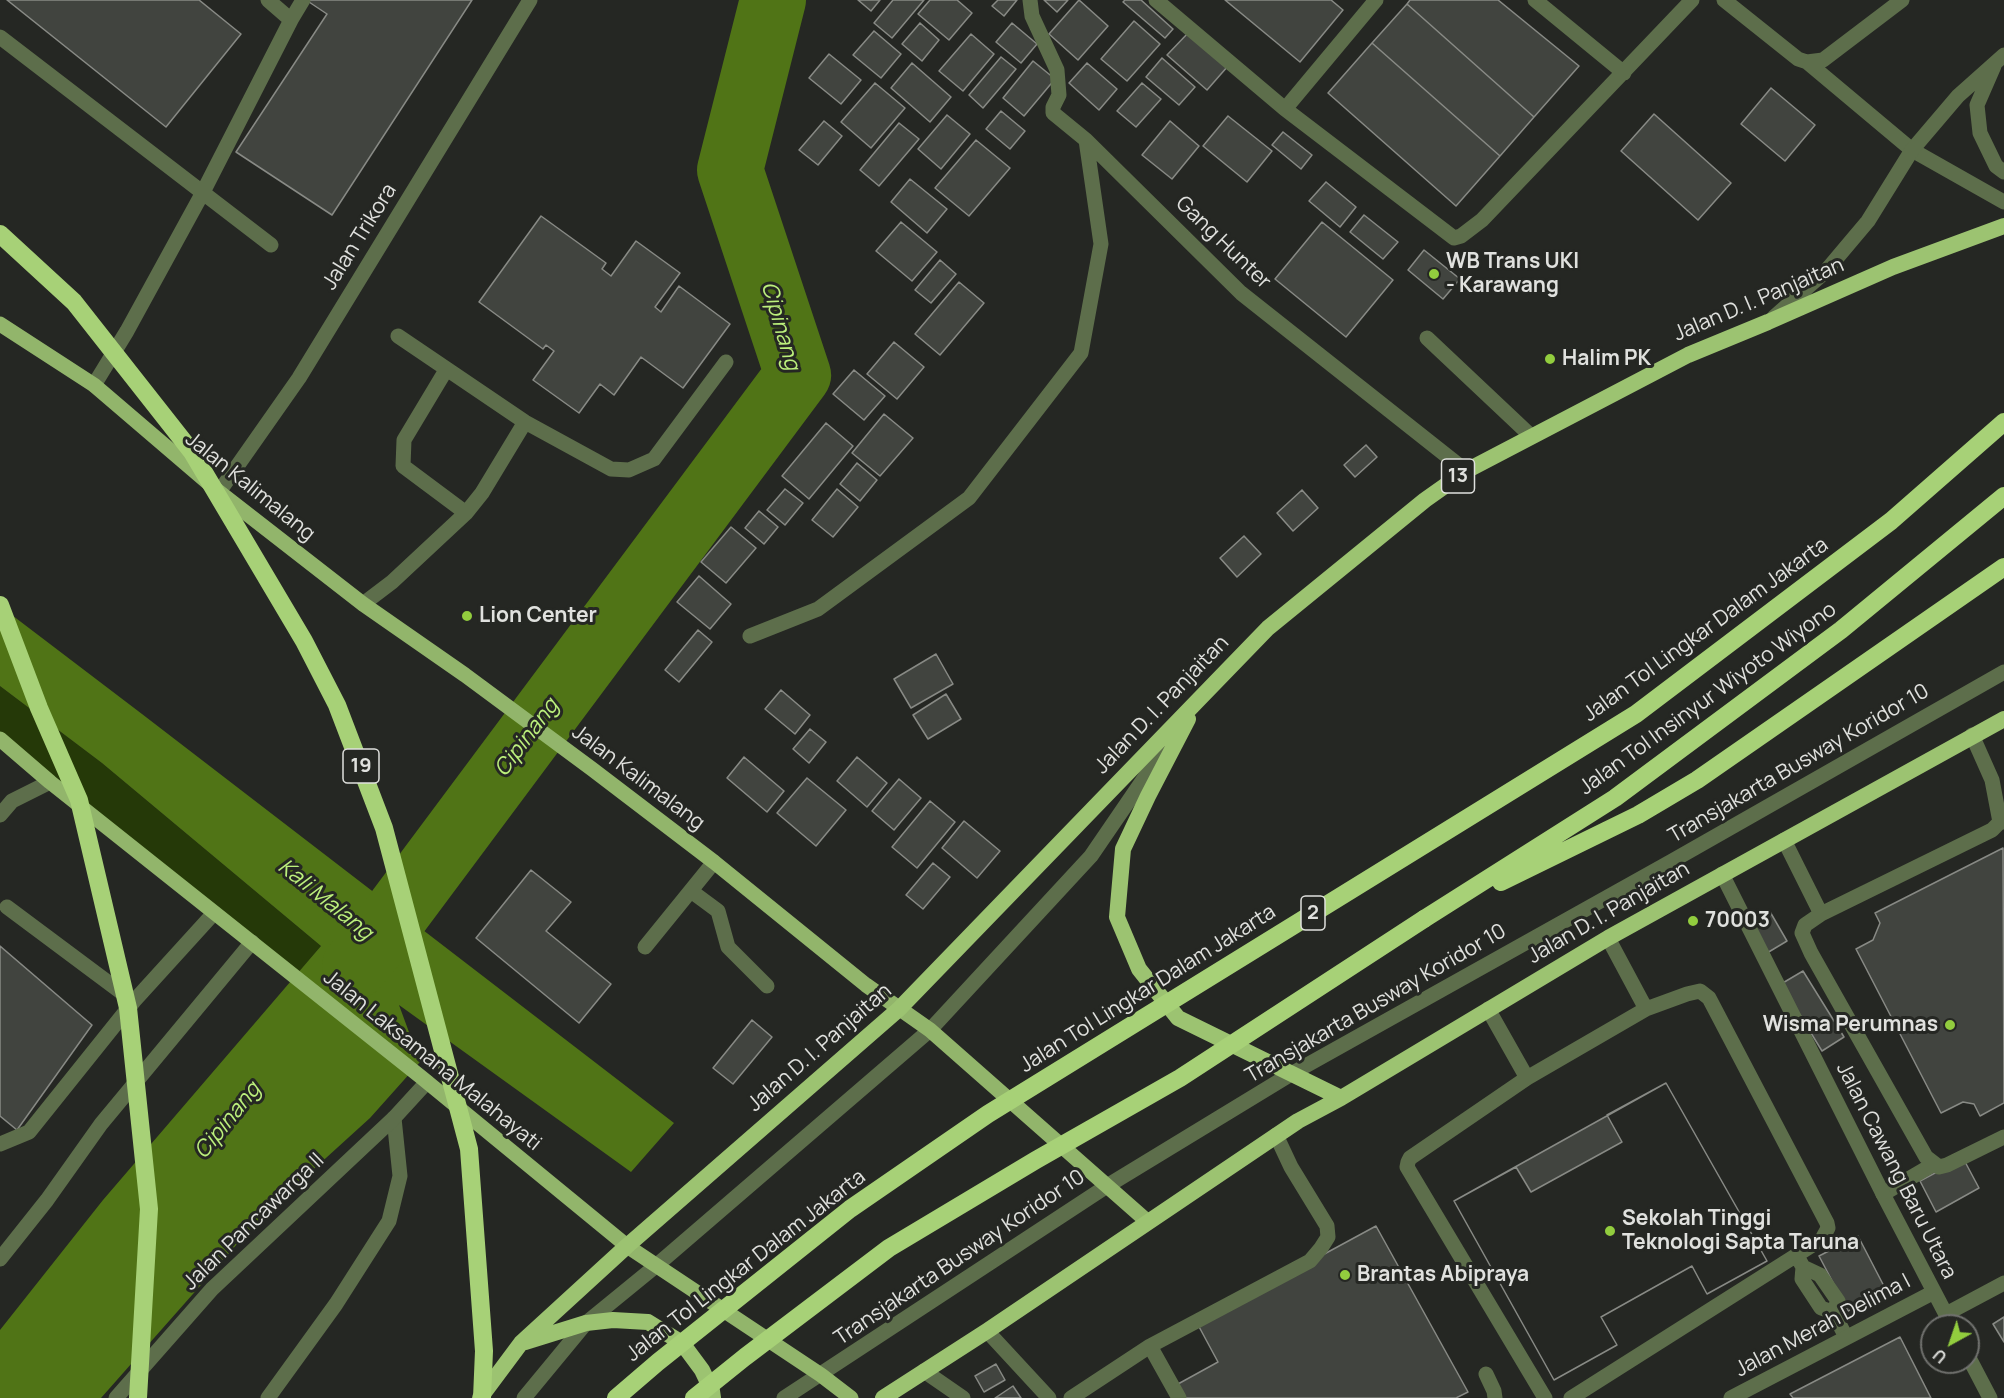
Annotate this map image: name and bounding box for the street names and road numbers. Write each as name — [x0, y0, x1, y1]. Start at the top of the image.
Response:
street label: Jalan Trikora — [318, 179, 402, 295]
street label: Gang Hunter — [1170, 191, 1276, 295]
street label: Jalan D. I. Panjaitan — [1670, 253, 1848, 347]
street label: Jalan Kalimalang — [180, 427, 320, 547]
road number: 13 — [1442, 459, 1474, 493]
street label: Jalan Tol Lingkar Dalam Jakarta — [1579, 533, 1833, 727]
street label: Jalan Tol Insinyur Wiyoto Wiyono — [1575, 597, 1841, 801]
street label: Jalan D. I. Panjaitan — [1090, 631, 1234, 779]
street label: Transjakarta Busway Koridor 10 — [1664, 679, 1934, 849]
street label: Jalan Kalimalang — [567, 720, 709, 836]
road number: 19 — [343, 749, 379, 783]
street label: Jalan D. I. Panjaitan — [1524, 856, 1694, 970]
road number: 2 — [1301, 896, 1325, 930]
street label: Jalan Tol Lingkar Dalam Jakarta — [1015, 900, 1281, 1078]
street label: Transjakarta Busway Koridor 10 — [1241, 919, 1511, 1089]
street label: Jalan Laksamana Malahayati — [318, 965, 546, 1157]
street label: Jalan D. I. Panjaitan — [743, 979, 897, 1117]
street label: Jalan Cawang Baru Utara — [1830, 1059, 1962, 1283]
street label: Jalan Pancawarga II — [178, 1148, 330, 1296]
street label: Jalan Tol Lingkar Dalam Jakarta — [621, 1165, 871, 1367]
street label: Transjakarta Busway Koridor 10 — [830, 1165, 1090, 1351]
street label: Jalan Merah Delima I — [1731, 1269, 1915, 1383]

